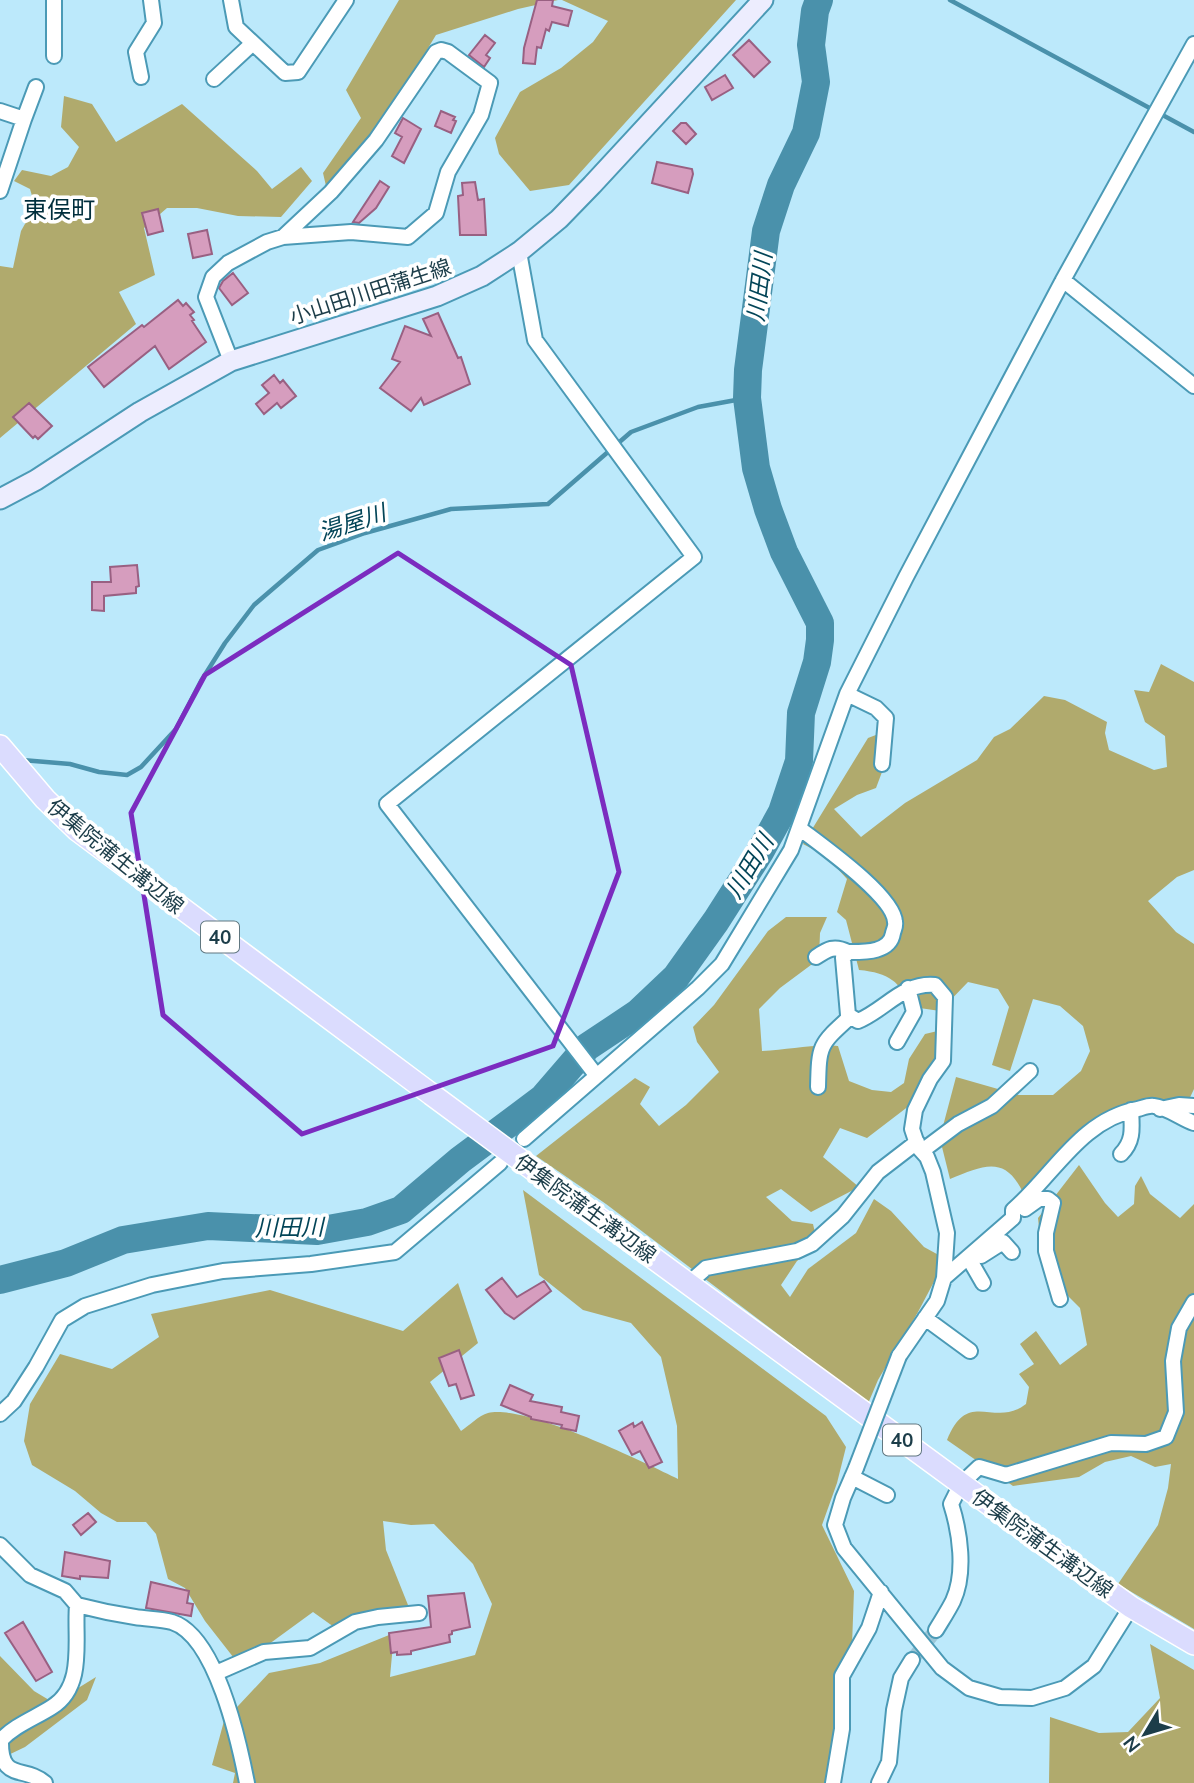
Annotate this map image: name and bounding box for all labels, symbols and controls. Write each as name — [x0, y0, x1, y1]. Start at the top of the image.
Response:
district label: 東俣町 — [23, 194, 95, 224]
water label: 川田川 — [740, 248, 778, 323]
street label: 小山田川田蒲生線 — [286, 253, 454, 329]
water label: 湯屋川 — [315, 497, 392, 546]
street label: 伊集院蒲生溝辺線 — [43, 793, 189, 919]
water label: 川田川 — [719, 826, 781, 903]
road number: 40 — [201, 922, 239, 953]
street label: 伊集院蒲生溝辺線 — [510, 1148, 662, 1268]
water label: 川田川 — [254, 1212, 327, 1242]
road number: 40 — [883, 1424, 921, 1456]
street label: 伊集院蒲生溝辺線 — [967, 1483, 1119, 1603]
north arrow — [1110, 1699, 1180, 1769]
text: N — [1118, 1731, 1145, 1758]

